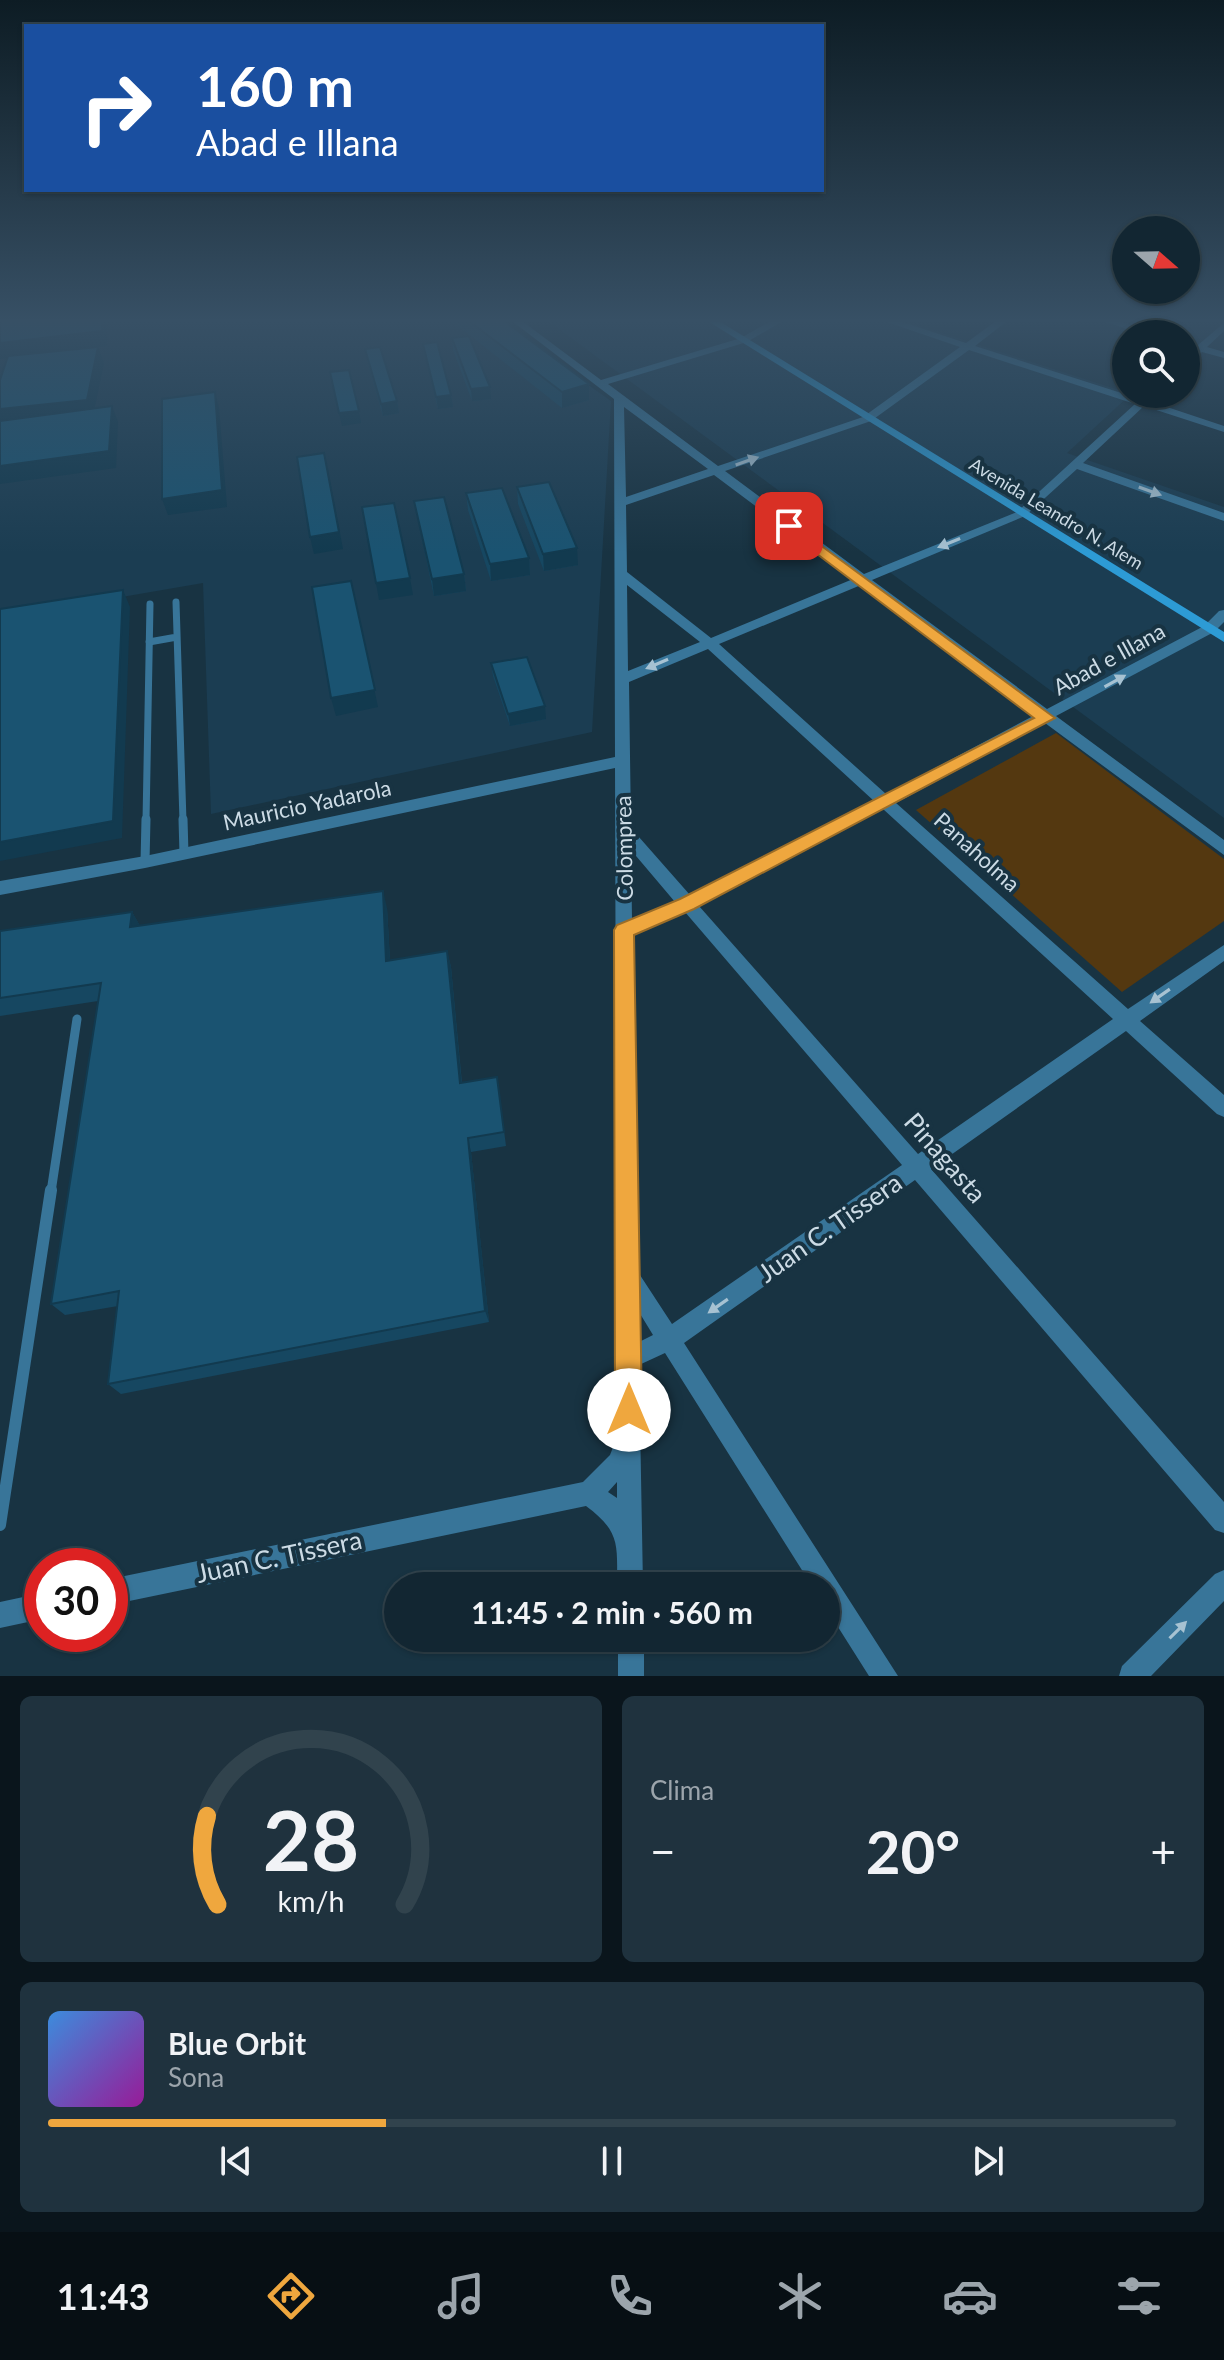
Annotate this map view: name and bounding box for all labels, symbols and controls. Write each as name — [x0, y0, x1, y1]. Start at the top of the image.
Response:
text: 160 m — [196, 52, 354, 119]
icon: right — [64, 56, 168, 160]
text: Abad e Illana — [196, 120, 399, 164]
north arrow — [1112, 216, 1200, 304]
map controls — [1112, 216, 1200, 408]
button: search — [1112, 320, 1200, 408]
street label: Avenida Leandro N. Alem — [966, 452, 1147, 574]
one-way arrow — [736, 454, 760, 467]
one-way arrow — [1139, 485, 1163, 497]
pin — [755, 492, 823, 560]
icon: arrive — [767, 504, 811, 548]
one-way arrow — [937, 537, 961, 550]
street label: Abad e Illana — [1048, 617, 1169, 700]
one-way arrow — [645, 658, 669, 671]
one-way arrow — [1104, 674, 1126, 688]
street label: Mauricio Yadarola — [220, 774, 393, 836]
street label: Colomprea — [609, 795, 638, 901]
street label: Panaholma — [929, 806, 1026, 897]
one-way arrow — [1149, 988, 1170, 1003]
street label: Pinagasta — [898, 1106, 994, 1209]
street label: Juan C. Tissera — [751, 1166, 908, 1289]
one-way arrow — [707, 1298, 728, 1313]
position arrow — [587, 1368, 671, 1452]
street label: Juan C. Tissera — [193, 1523, 365, 1589]
speed limit sign: 30 — [24, 1548, 128, 1652]
text: 11:45 · 2 min · 560 m — [471, 1594, 753, 1630]
one-way arrow — [1168, 1621, 1187, 1640]
text: Clima — [650, 1774, 714, 1806]
text: 28 — [263, 1789, 359, 1889]
text: 20° — [866, 1815, 960, 1887]
text: − — [650, 1825, 676, 1877]
text: + — [1150, 1825, 1176, 1877]
text: km/h — [278, 1884, 344, 1918]
text: Blue Orbit — [168, 2025, 306, 2061]
text: Sona — [168, 2061, 224, 2093]
icon: previous — [214, 2139, 258, 2183]
icon: pause — [590, 2139, 634, 2183]
icon: next — [966, 2139, 1010, 2183]
icon: directions — [263, 2268, 319, 2324]
icon: music — [433, 2268, 489, 2324]
icon: phone — [602, 2268, 658, 2324]
icon: climate — [772, 2268, 828, 2324]
icon: car — [942, 2268, 998, 2324]
icon: filters — [1111, 2268, 1167, 2324]
text: 11:43 — [57, 2274, 150, 2318]

